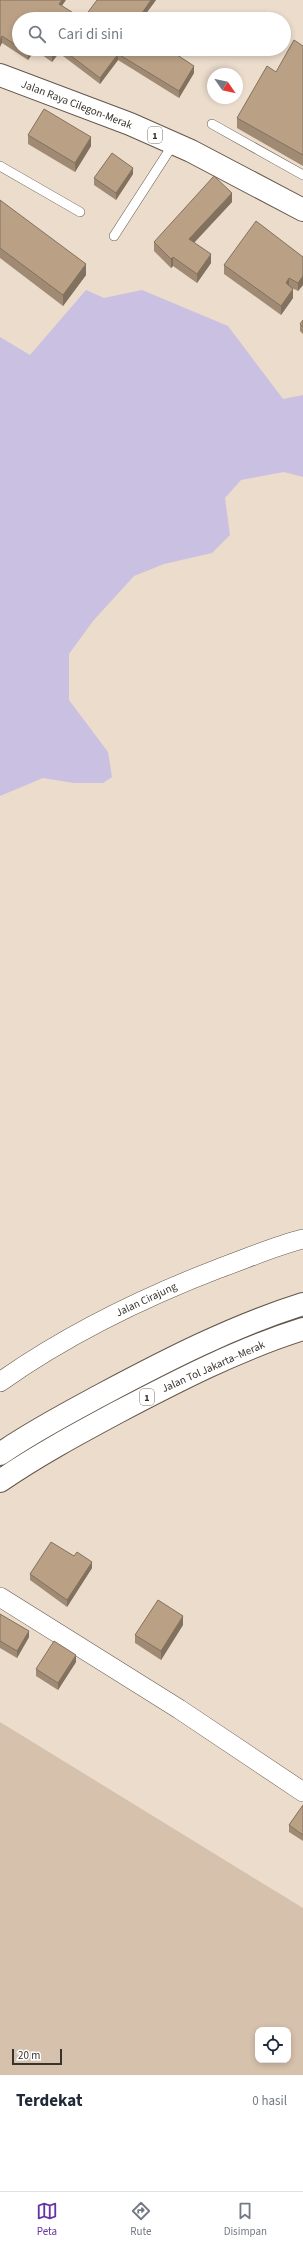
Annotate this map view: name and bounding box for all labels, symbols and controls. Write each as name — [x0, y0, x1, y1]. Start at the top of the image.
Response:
search box — [12, 12, 291, 56]
icon: search — [26, 23, 48, 45]
text: Cari di sini — [58, 24, 123, 45]
north arrow — [207, 68, 243, 104]
street label: Jalan Raya Cilegon-Merak — [19, 76, 135, 133]
road number: 1 — [148, 127, 162, 143]
street label: Jalan Cirajung — [113, 1279, 180, 1320]
street label: Jalan Tol Jakarta–Merak — [159, 1337, 268, 1396]
road number: 1 — [140, 1389, 154, 1405]
map controls — [255, 2027, 291, 2063]
button: locate — [255, 2027, 291, 2063]
scale bar — [12, 2047, 62, 2066]
text: 20 m — [18, 2048, 40, 2063]
text: Terdekat — [16, 2089, 82, 2113]
text: 0 hasil — [252, 2092, 287, 2110]
tab: Peta — [36, 2200, 58, 2239]
tab: Rute — [130, 2200, 152, 2239]
tab: Disimpan — [224, 2200, 267, 2239]

